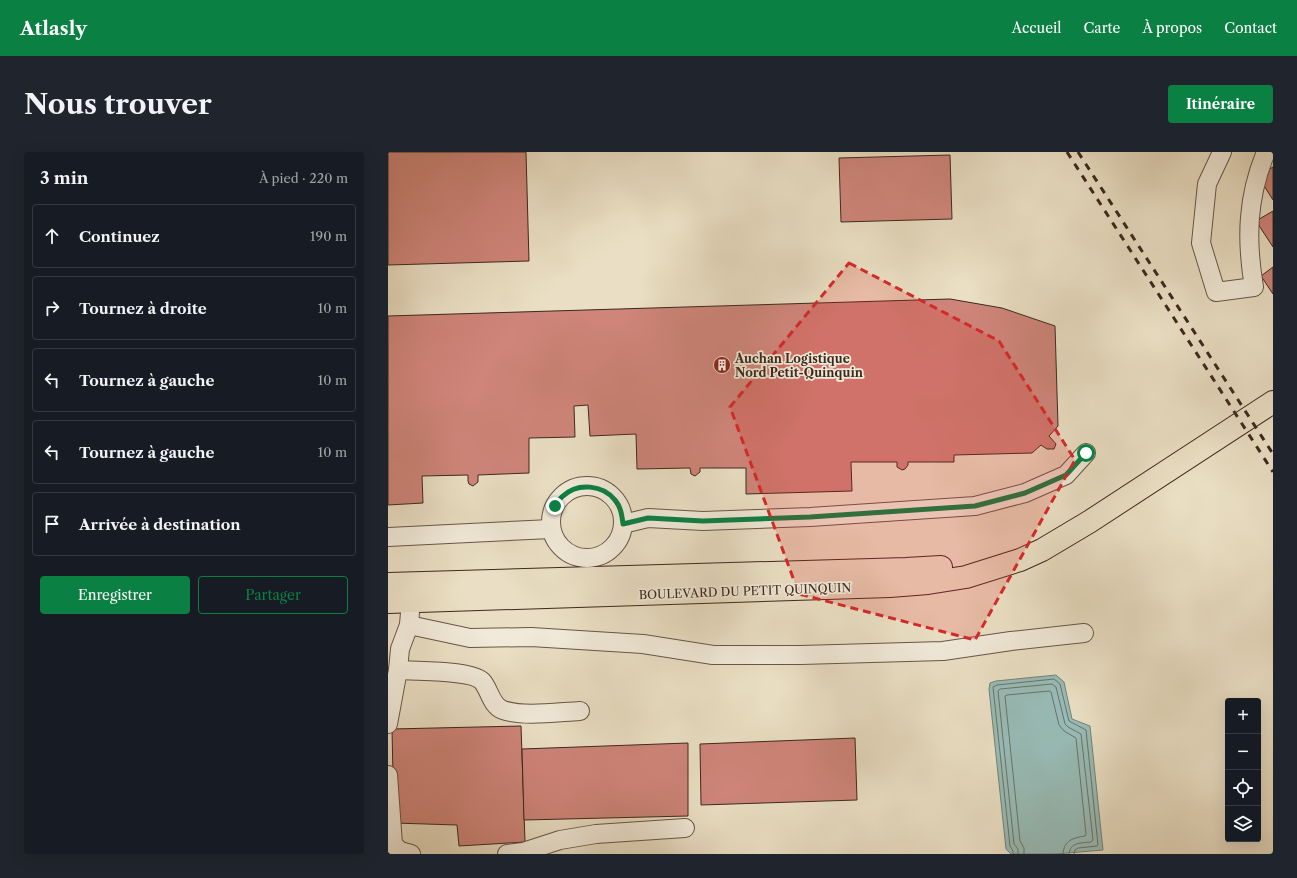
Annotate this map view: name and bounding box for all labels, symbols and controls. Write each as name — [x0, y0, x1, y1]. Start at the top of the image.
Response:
text: Atlasly — [20, 17, 87, 40]
text: Accueil — [1012, 19, 1062, 37]
text: Carte — [1084, 19, 1120, 37]
text: À propos — [1142, 19, 1202, 37]
text: Contact — [1224, 19, 1277, 37]
button: Itinéraire — [1168, 85, 1273, 123]
text: Nous trouver — [24, 87, 212, 121]
text: 3 min — [40, 168, 89, 188]
text: À pied · 220 m — [259, 170, 348, 186]
icon: ahead — [41, 225, 63, 247]
text: Continuez — [79, 227, 160, 246]
text: 190 m — [310, 228, 347, 244]
icon: right — [41, 297, 63, 319]
text: Tournez à droite — [79, 299, 207, 318]
text: 10 m — [318, 300, 347, 316]
place label: Auchan Logistique Nord Petit-Quinquin — [734, 351, 864, 380]
building icon: Auchan Logistique Nord Petit-Quinquin — [712, 355, 732, 375]
icon: left — [41, 369, 63, 391]
text: Tournez à gauche — [79, 371, 215, 390]
text: 10 m — [318, 372, 347, 388]
icon: left — [41, 441, 63, 463]
text: Tournez à gauche — [79, 443, 215, 462]
text: 10 m — [318, 444, 347, 460]
route start — [1077, 444, 1095, 462]
route end — [546, 497, 564, 515]
icon: arrive — [41, 513, 63, 535]
text: Arrivée à destination — [79, 515, 241, 534]
button: Enregistrer — [40, 576, 190, 614]
button: Partager — [198, 576, 348, 614]
street label: BOULEVARD DU PETIT QUINQUIN — [638, 580, 852, 602]
map controls — [1225, 698, 1261, 842]
button: + — [1225, 698, 1261, 734]
button: − — [1225, 734, 1261, 770]
button: locate — [1225, 770, 1261, 806]
button: layers — [1225, 806, 1261, 842]

